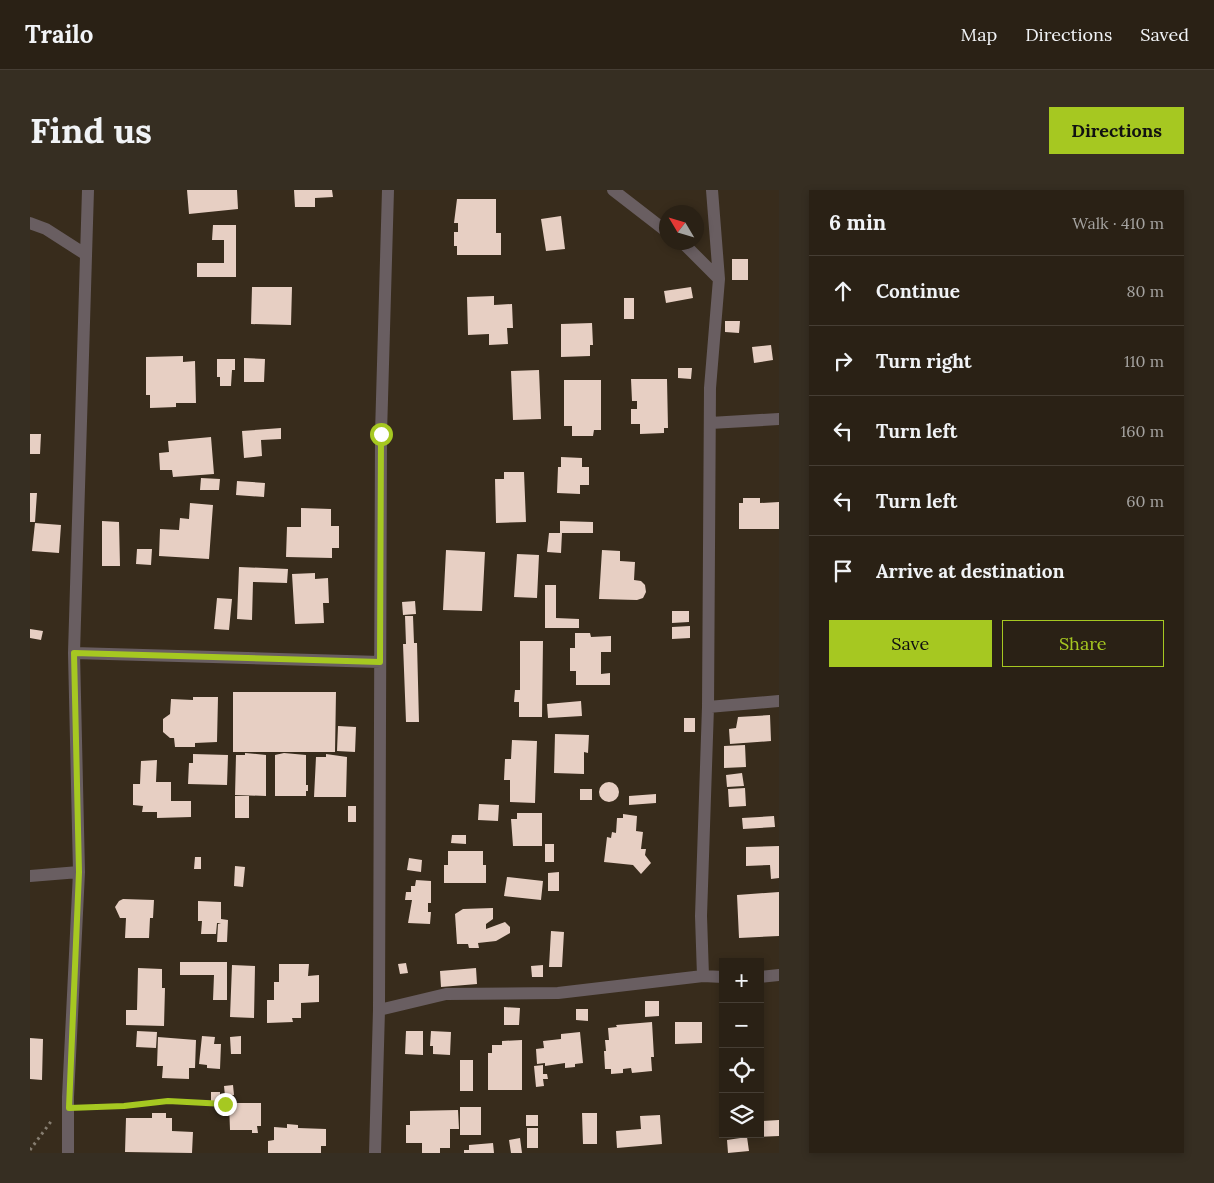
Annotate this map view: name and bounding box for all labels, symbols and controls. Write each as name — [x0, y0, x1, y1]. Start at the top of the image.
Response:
text: Trailo — [25, 19, 93, 50]
text: Map — [961, 23, 997, 46]
text: Directions — [1025, 23, 1112, 46]
text: Saved — [1140, 23, 1189, 46]
button: Directions — [1049, 107, 1184, 154]
text: Find us — [30, 108, 152, 153]
north arrow — [659, 205, 704, 250]
text: 6 min — [829, 209, 886, 236]
text: Walk · 410 m — [1072, 213, 1164, 233]
icon: ahead — [829, 277, 857, 305]
text: Continue — [876, 279, 960, 303]
text: 80 m — [1127, 281, 1164, 301]
icon: right — [829, 347, 857, 375]
text: Turn right — [876, 349, 972, 373]
text: 110 m — [1124, 351, 1164, 371]
icon: left — [829, 417, 857, 445]
text: Turn left — [876, 419, 957, 443]
text: 160 m — [1120, 421, 1164, 441]
route start — [370, 423, 393, 446]
icon: left — [829, 487, 857, 515]
text: Turn left — [876, 489, 957, 513]
text: 60 m — [1126, 491, 1164, 511]
icon: arrive — [829, 557, 857, 585]
text: Arrive at destination — [876, 559, 1065, 583]
button: Save — [829, 620, 992, 667]
button: Share — [1002, 620, 1164, 667]
map controls — [719, 958, 764, 1138]
button: + — [719, 958, 764, 1003]
button: − — [719, 1003, 764, 1048]
button: locate — [719, 1048, 764, 1093]
route end — [214, 1093, 237, 1116]
button: layers — [719, 1093, 764, 1138]

